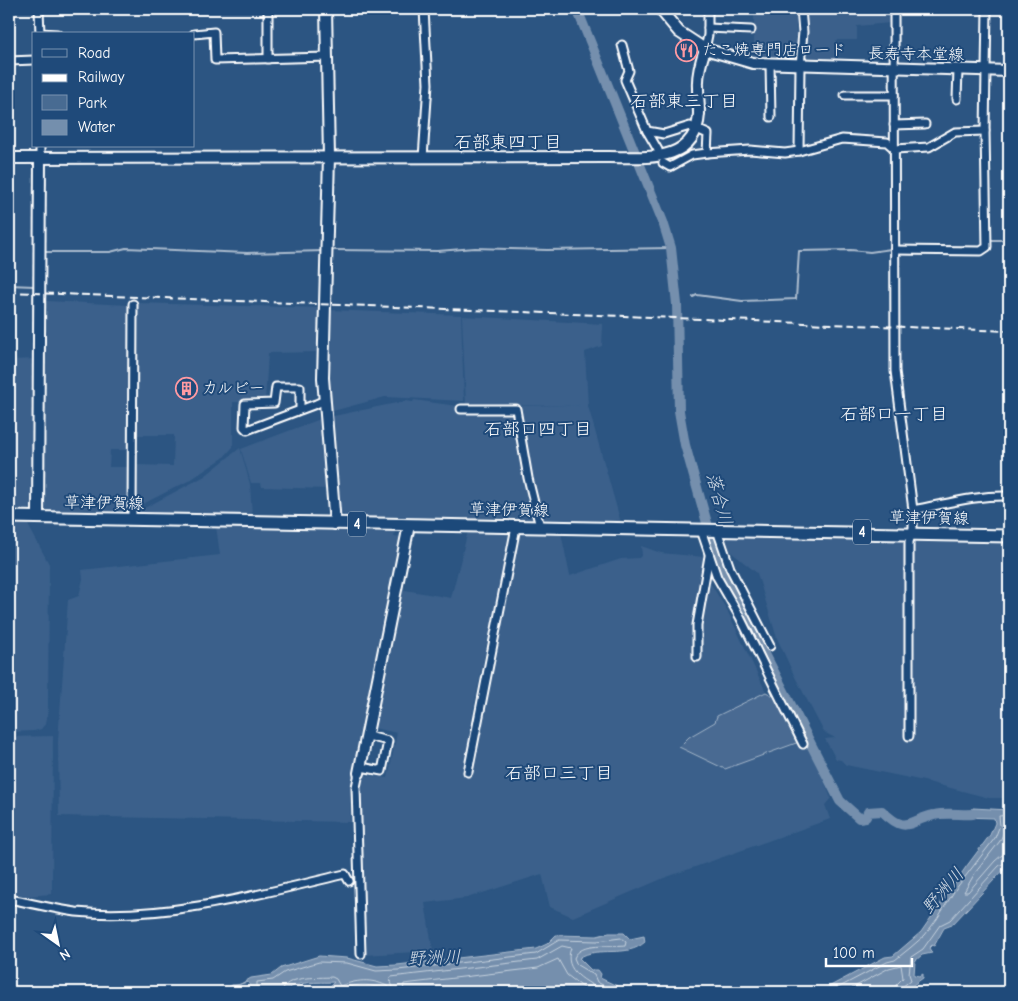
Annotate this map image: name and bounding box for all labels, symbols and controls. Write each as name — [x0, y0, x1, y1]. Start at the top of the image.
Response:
legend — [32, 32, 195, 148]
restaurant icon: たこ焼専門店ロード — [674, 38, 698, 62]
place label: たこ焼専門店ロード — [702, 41, 846, 59]
text: Road — [78, 44, 110, 62]
street label: 長寿寺本堂線 — [868, 44, 964, 64]
text: Railway — [78, 68, 125, 86]
district label: 石部東三丁目 — [630, 91, 738, 112]
text: Park — [78, 94, 107, 112]
text: Water — [78, 118, 115, 136]
district label: 石部東四丁目 — [454, 132, 562, 153]
building icon: カルビー — [174, 376, 198, 400]
place label: カルビー — [202, 379, 265, 397]
district label: 石部口一丁目 — [840, 404, 948, 425]
district label: 石部口四丁目 — [484, 419, 592, 440]
water label: 落合川 — [702, 470, 736, 528]
street label: 草津伊賀線 — [64, 493, 144, 513]
street label: 草津伊賀線 — [469, 500, 549, 520]
street label: 草津伊賀線 — [889, 508, 969, 528]
road number: 4 — [348, 512, 366, 536]
road number: 4 — [853, 520, 871, 544]
district label: 石部口三丁目 — [505, 763, 613, 784]
water label: 野洲川 — [917, 864, 969, 918]
north arrow — [32, 918, 82, 968]
scale bar — [826, 936, 912, 968]
text: 100 m — [833, 944, 875, 962]
text: N — [56, 945, 73, 964]
water label: 野洲川 — [407, 947, 461, 969]

